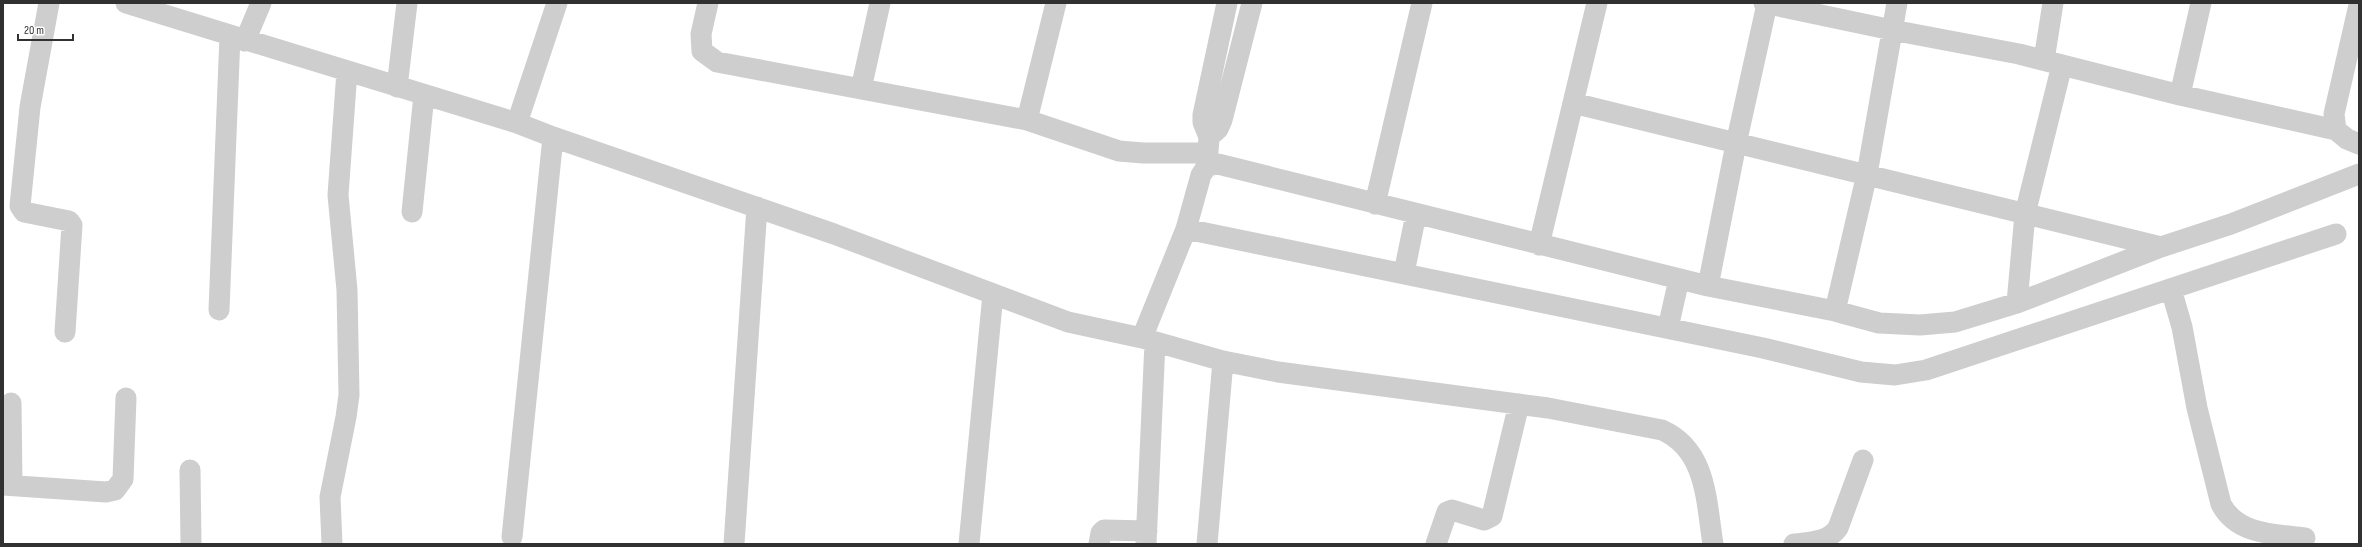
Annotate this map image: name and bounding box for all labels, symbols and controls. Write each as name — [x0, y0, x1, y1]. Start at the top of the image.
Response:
scale bar — [18, 16, 73, 42]
text: 20 m — [24, 23, 44, 38]

